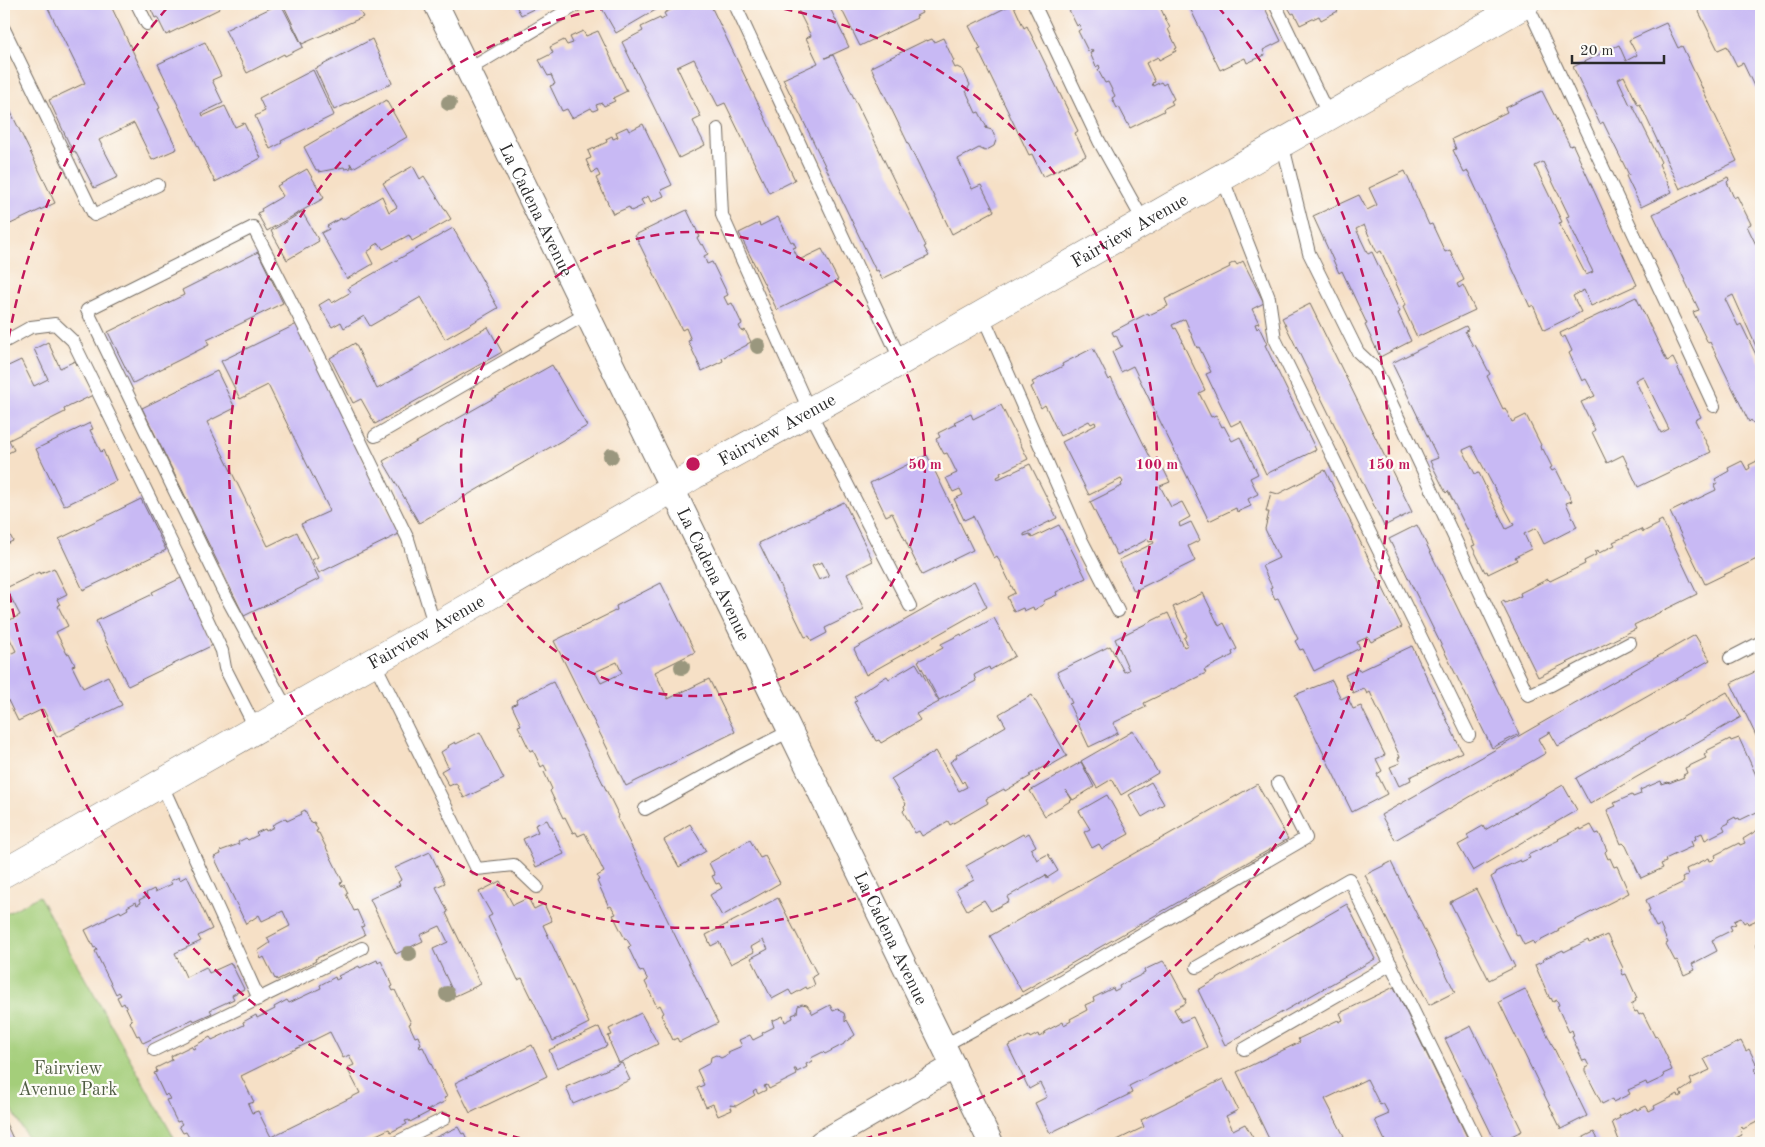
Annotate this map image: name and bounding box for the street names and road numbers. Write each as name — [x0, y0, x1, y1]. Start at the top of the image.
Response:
street label: La Cadena Avenue — [495, 141, 575, 280]
street label: Fairview Avenue — [1068, 191, 1191, 272]
street label: Fairview Avenue — [715, 391, 839, 470]
street label: La Cadena Avenue — [673, 505, 753, 644]
street label: Fairview Avenue — [365, 592, 488, 673]
street label: La Cadena Avenue — [850, 869, 930, 1008]

